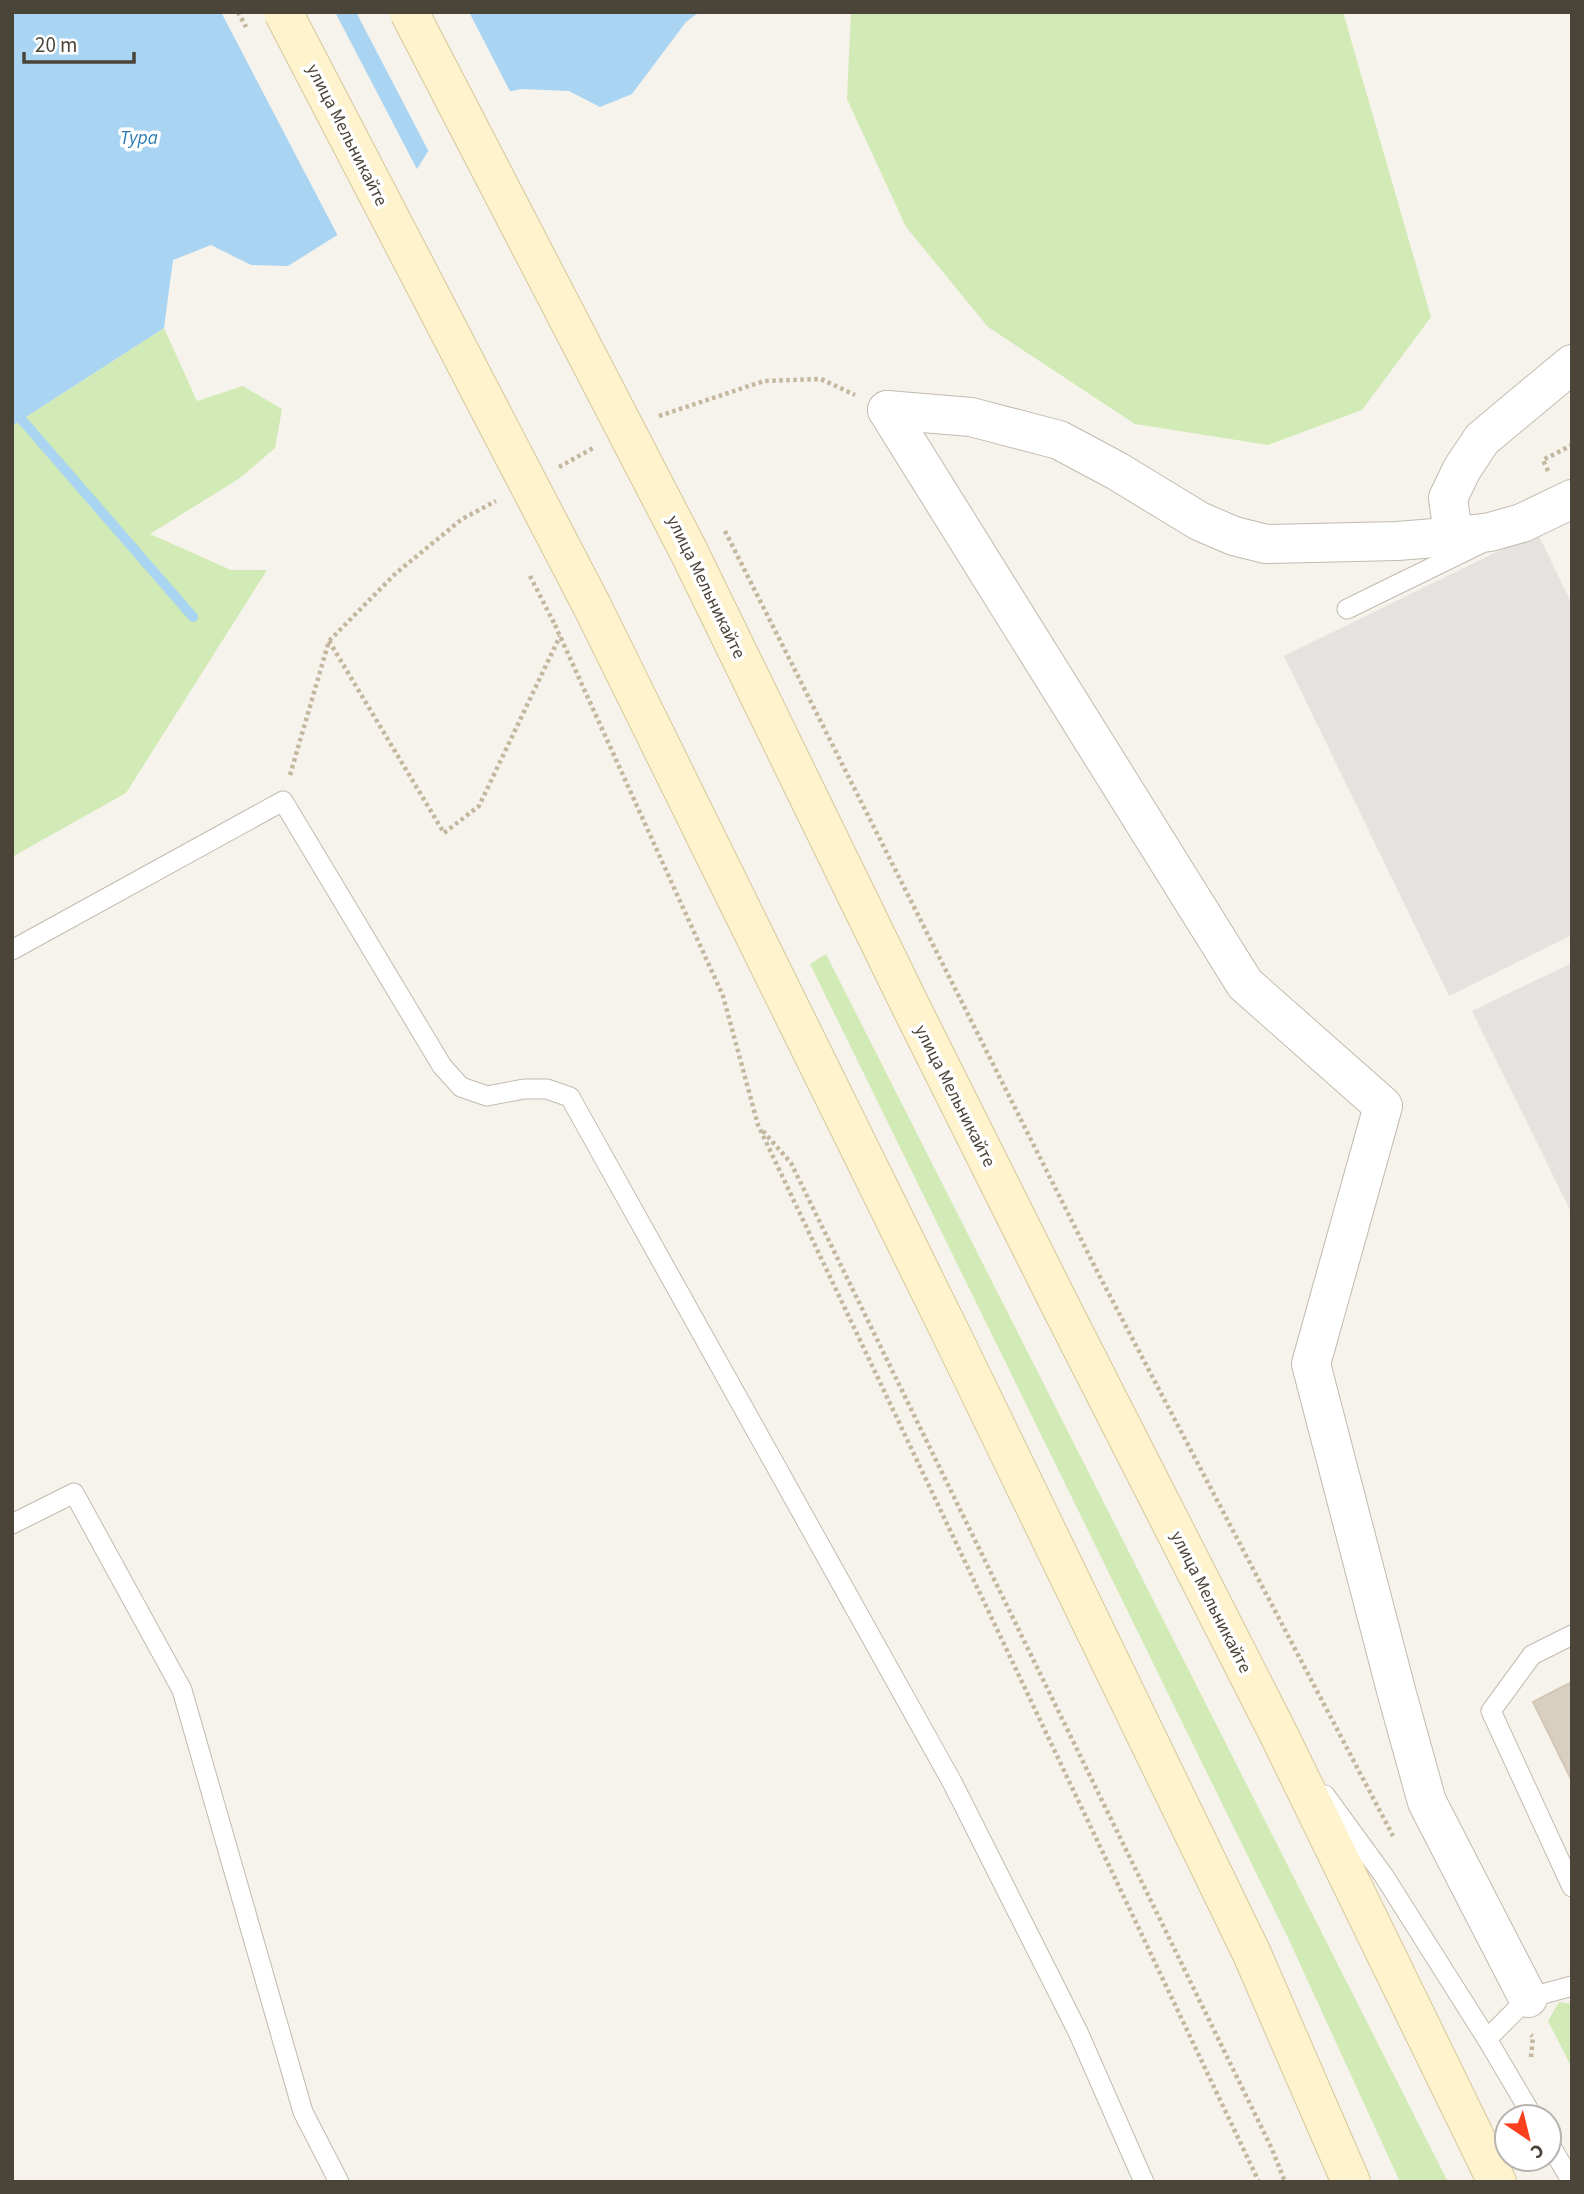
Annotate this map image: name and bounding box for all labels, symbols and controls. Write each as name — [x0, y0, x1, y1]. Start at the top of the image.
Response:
scale bar — [24, 21, 135, 65]
text: 20 m — [35, 30, 77, 60]
street label: улица Мельникайте — [300, 60, 394, 210]
water label: Тура — [120, 125, 158, 152]
street label: улица Мельникайте — [660, 511, 752, 663]
street label: улица Мельникайте — [908, 1021, 1002, 1171]
street label: улица Мельникайте — [1164, 1527, 1258, 1677]
north arrow — [1493, 2103, 1563, 2173]
text: С — [1525, 2136, 1549, 2165]

